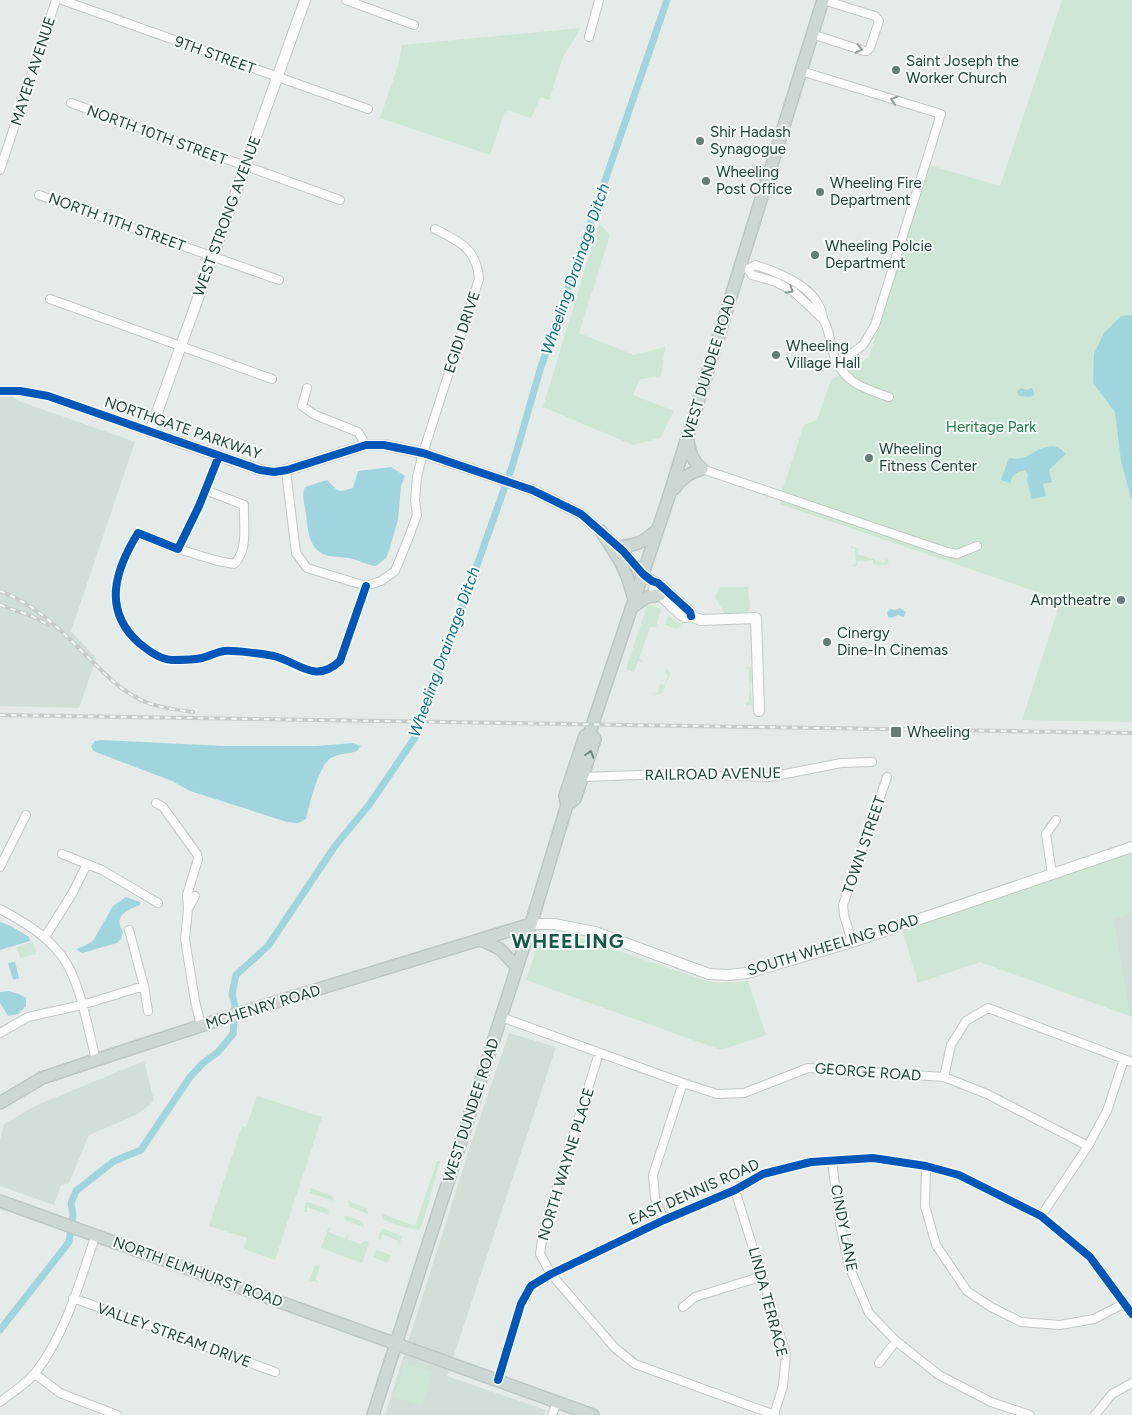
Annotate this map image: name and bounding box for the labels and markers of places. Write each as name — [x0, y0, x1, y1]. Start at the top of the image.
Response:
place label: Saint Joseph the Worker Church — [906, 52, 1019, 87]
marker: Saint Joseph the Worker Church — [890, 64, 902, 76]
place label: Shir Hadash Synagogue — [710, 123, 791, 158]
marker: Shir Hadash Synagogue — [694, 135, 706, 147]
place label: Wheeling Post Office — [716, 163, 792, 198]
place label: Wheeling Fire Department — [830, 174, 922, 209]
marker: Wheeling Post Office — [700, 175, 712, 187]
marker: Wheeling Fire Department — [814, 186, 826, 198]
place label: Wheeling Polcie Department — [825, 237, 932, 272]
marker: Wheeling Polcie Department — [809, 249, 821, 261]
place label: Wheeling Village Hall — [786, 337, 860, 372]
marker: Wheeling Village Hall — [770, 349, 782, 361]
place label: Wheeling Fitness Center — [879, 440, 977, 475]
marker: Wheeling Fitness Center — [863, 452, 875, 464]
place label: Amptheatre — [1030, 591, 1111, 609]
marker: Amptheatre — [1115, 594, 1127, 606]
place label: Cinergy Dine-In Cinemas — [837, 624, 948, 659]
marker: Cinergy Dine-In Cinemas — [821, 636, 833, 648]
place label: Wheeling — [907, 723, 970, 741]
marker: Wheeling — [889, 725, 903, 739]

